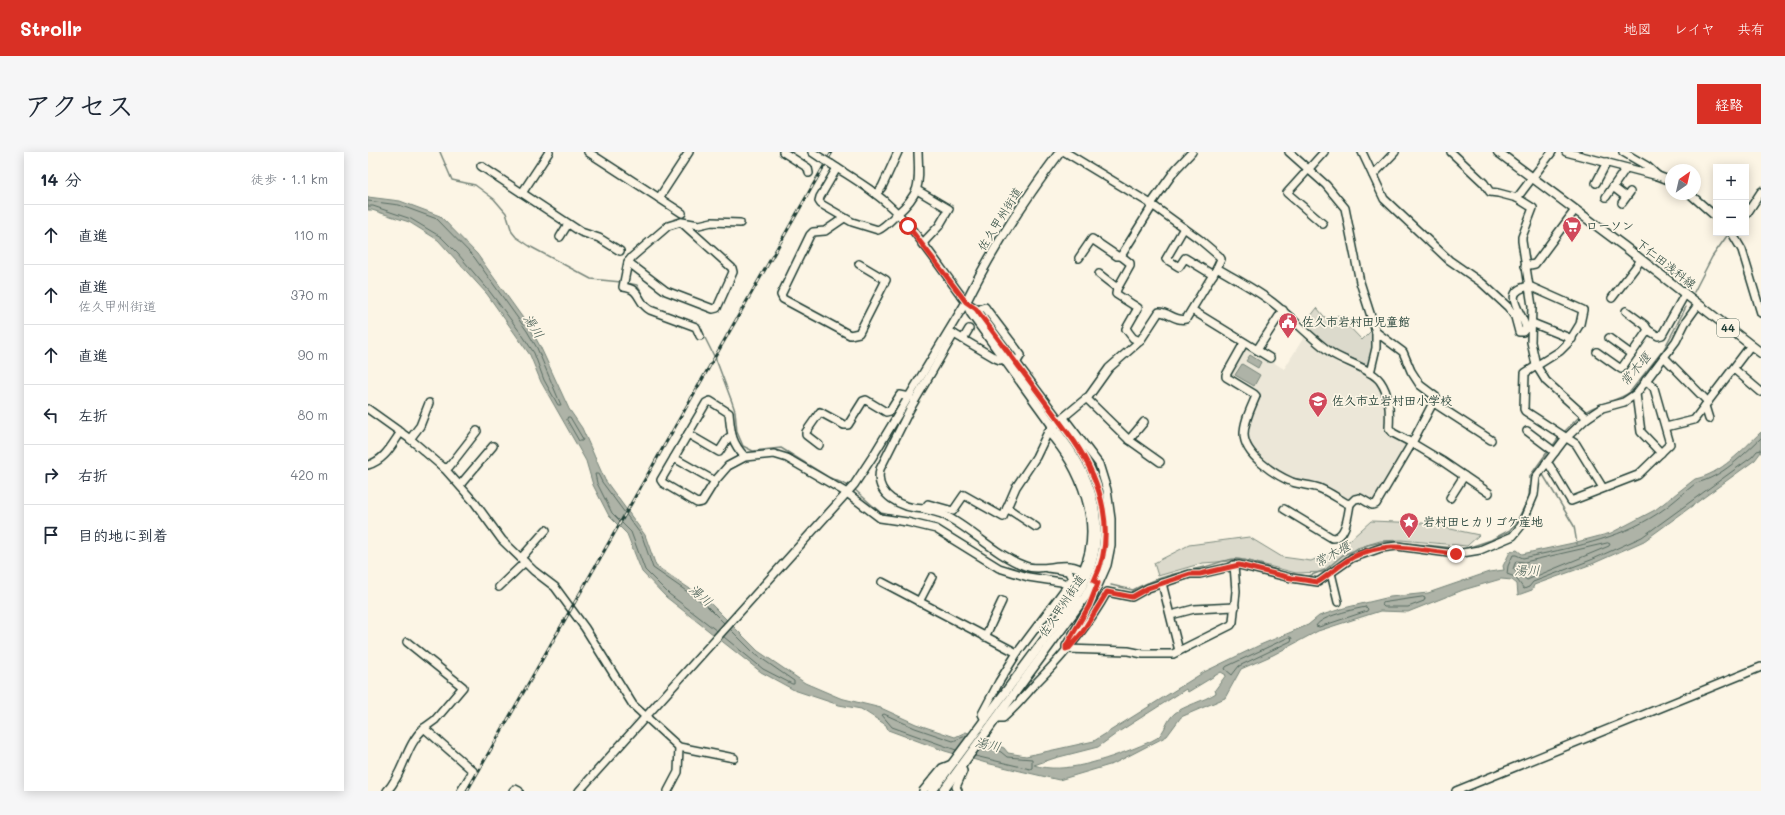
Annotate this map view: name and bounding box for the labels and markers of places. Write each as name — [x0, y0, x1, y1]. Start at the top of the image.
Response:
supermarket icon: ローソン — [1561, 215, 1583, 243]
place label: ローソン — [1586, 217, 1634, 233]
public building icon: 佐久市岩村田児童館 — [1277, 311, 1299, 339]
place label: 佐久市岩村田児童館 — [1302, 313, 1410, 329]
school or university icon: 佐久市立岩村田小学校 — [1307, 390, 1329, 418]
place label: 佐久市立岩村田小学校 — [1332, 392, 1452, 408]
place icon: 岩村田ヒカリゴケ産地 — [1398, 511, 1420, 539]
place label: 岩村田ヒカリゴケ産地 — [1423, 513, 1543, 529]

